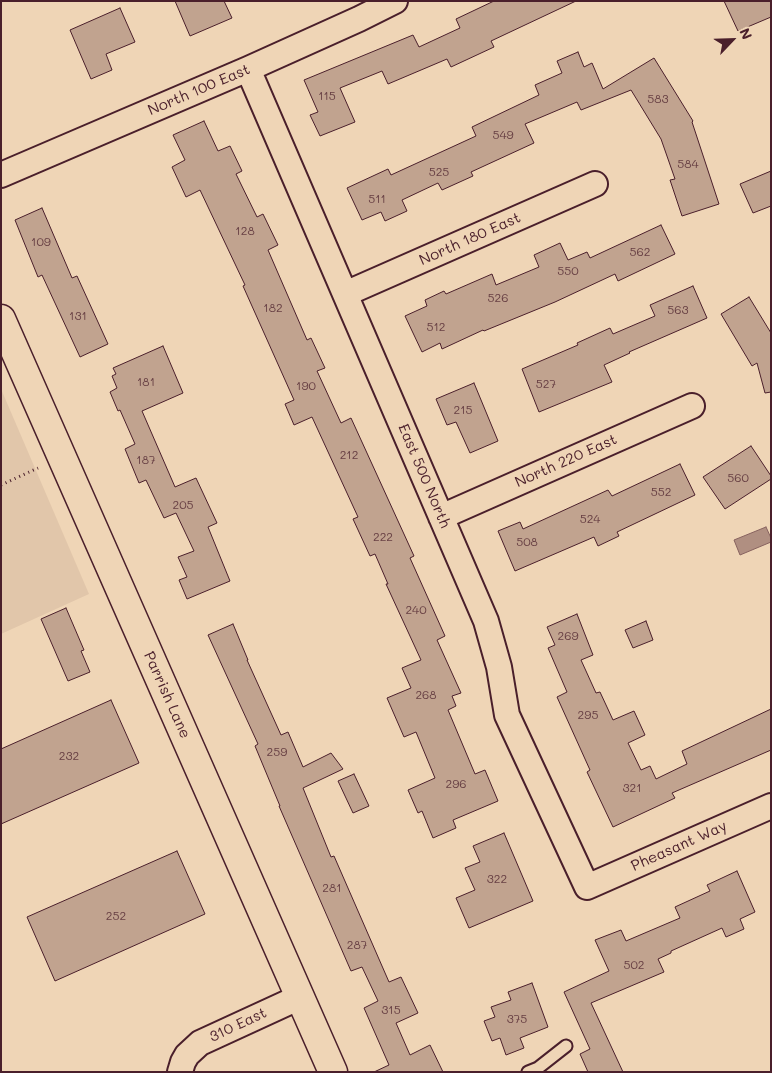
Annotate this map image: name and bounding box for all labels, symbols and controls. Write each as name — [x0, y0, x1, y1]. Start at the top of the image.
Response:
north arrow — [707, 15, 757, 65]
text: N — [735, 25, 757, 42]
street label: North 100 East — [145, 60, 253, 120]
house number: 115 — [318, 89, 336, 103]
house number: 583 — [647, 92, 669, 106]
house number: 549 — [492, 128, 514, 142]
house number: 584 — [677, 157, 699, 171]
house number: 525 — [429, 165, 449, 179]
house number: 511 — [368, 192, 386, 206]
street label: North 180 East — [417, 209, 523, 269]
house number: 128 — [235, 224, 255, 238]
house number: 109 — [31, 235, 51, 249]
house number: 562 — [630, 245, 650, 259]
house number: 550 — [557, 264, 579, 278]
house number: 526 — [488, 291, 508, 305]
house number: 182 — [263, 301, 283, 315]
house number: 563 — [667, 303, 689, 317]
house number: 131 — [69, 309, 87, 323]
house number: 512 — [426, 320, 446, 334]
house number: 181 — [137, 375, 155, 389]
house number: 527 — [536, 377, 556, 391]
house number: 190 — [296, 379, 316, 393]
house number: 215 — [453, 403, 473, 417]
street label: East 500 North — [394, 421, 454, 531]
street label: North 220 East — [512, 430, 620, 492]
house number: 212 — [340, 448, 358, 462]
house number: 187 — [136, 453, 156, 467]
house number: 560 — [727, 471, 749, 485]
house number: 552 — [651, 485, 671, 499]
house number: 205 — [172, 498, 194, 512]
house number: 524 — [580, 512, 600, 526]
house number: 222 — [373, 530, 393, 544]
house number: 508 — [516, 535, 538, 549]
house number: 240 — [405, 603, 427, 617]
house number: 269 — [557, 629, 579, 643]
street label: Parrish Lane — [140, 649, 194, 741]
house number: 268 — [415, 688, 437, 702]
house number: 295 — [578, 708, 598, 722]
house number: 259 — [267, 745, 287, 759]
house number: 232 — [59, 749, 79, 763]
house number: 296 — [445, 777, 467, 791]
house number: 321 — [622, 781, 642, 795]
street label: Pheasant Way — [628, 817, 730, 875]
house number: 322 — [487, 872, 507, 886]
house number: 281 — [322, 881, 342, 895]
house number: 252 — [106, 909, 126, 923]
house number: 287 — [347, 938, 367, 952]
house number: 502 — [623, 958, 645, 972]
house number: 315 — [381, 1003, 401, 1017]
street label: 310 East — [206, 1004, 270, 1046]
house number: 375 — [507, 1012, 527, 1026]

